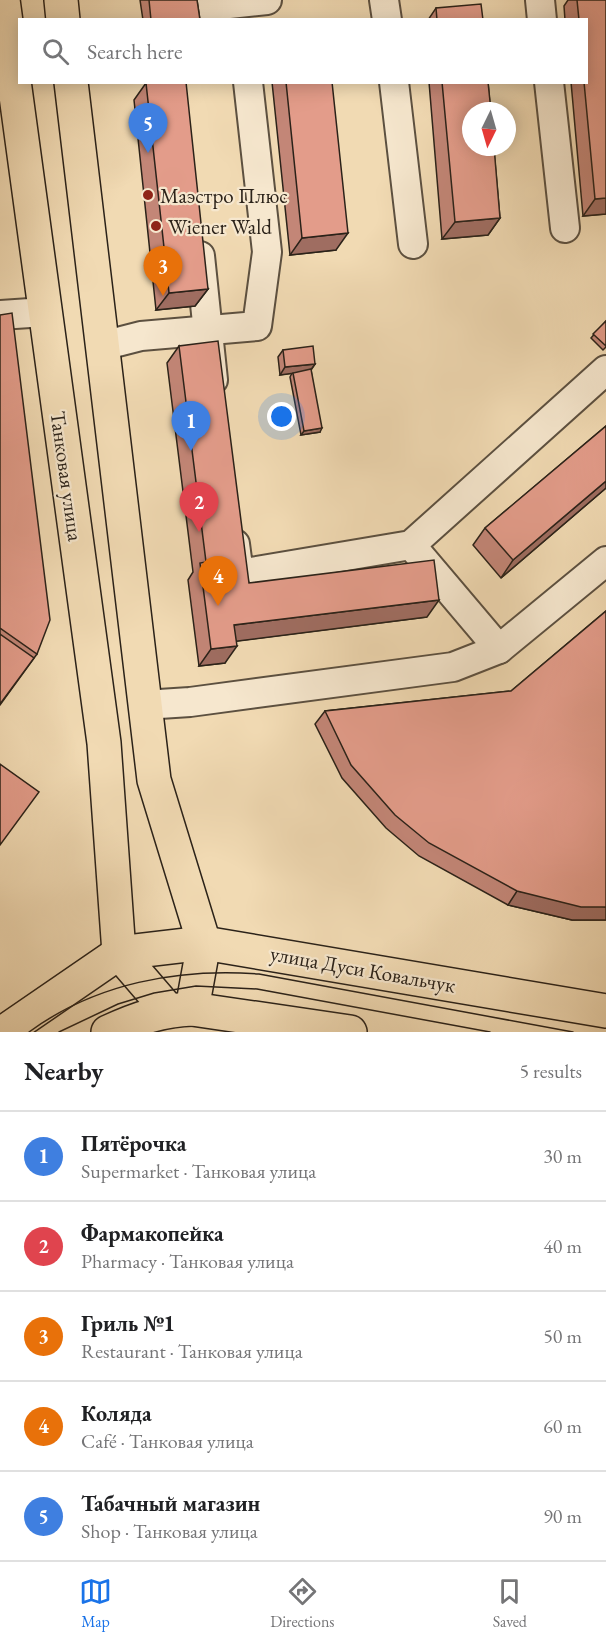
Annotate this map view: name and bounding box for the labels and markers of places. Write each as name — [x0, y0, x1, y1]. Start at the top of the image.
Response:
pin: 5 — [128, 104, 168, 153]
place label: Маэстро Плюс — [160, 182, 288, 209]
marker: Маэстро Плюс — [141, 188, 155, 202]
place label: Wiener Wald — [168, 213, 272, 240]
marker: Wiener Wald — [149, 219, 163, 233]
pin: 3 — [144, 246, 182, 296]
pin: 1 — [172, 402, 210, 451]
pin: 2 — [180, 482, 218, 532]
pin: 4 — [198, 556, 238, 606]

